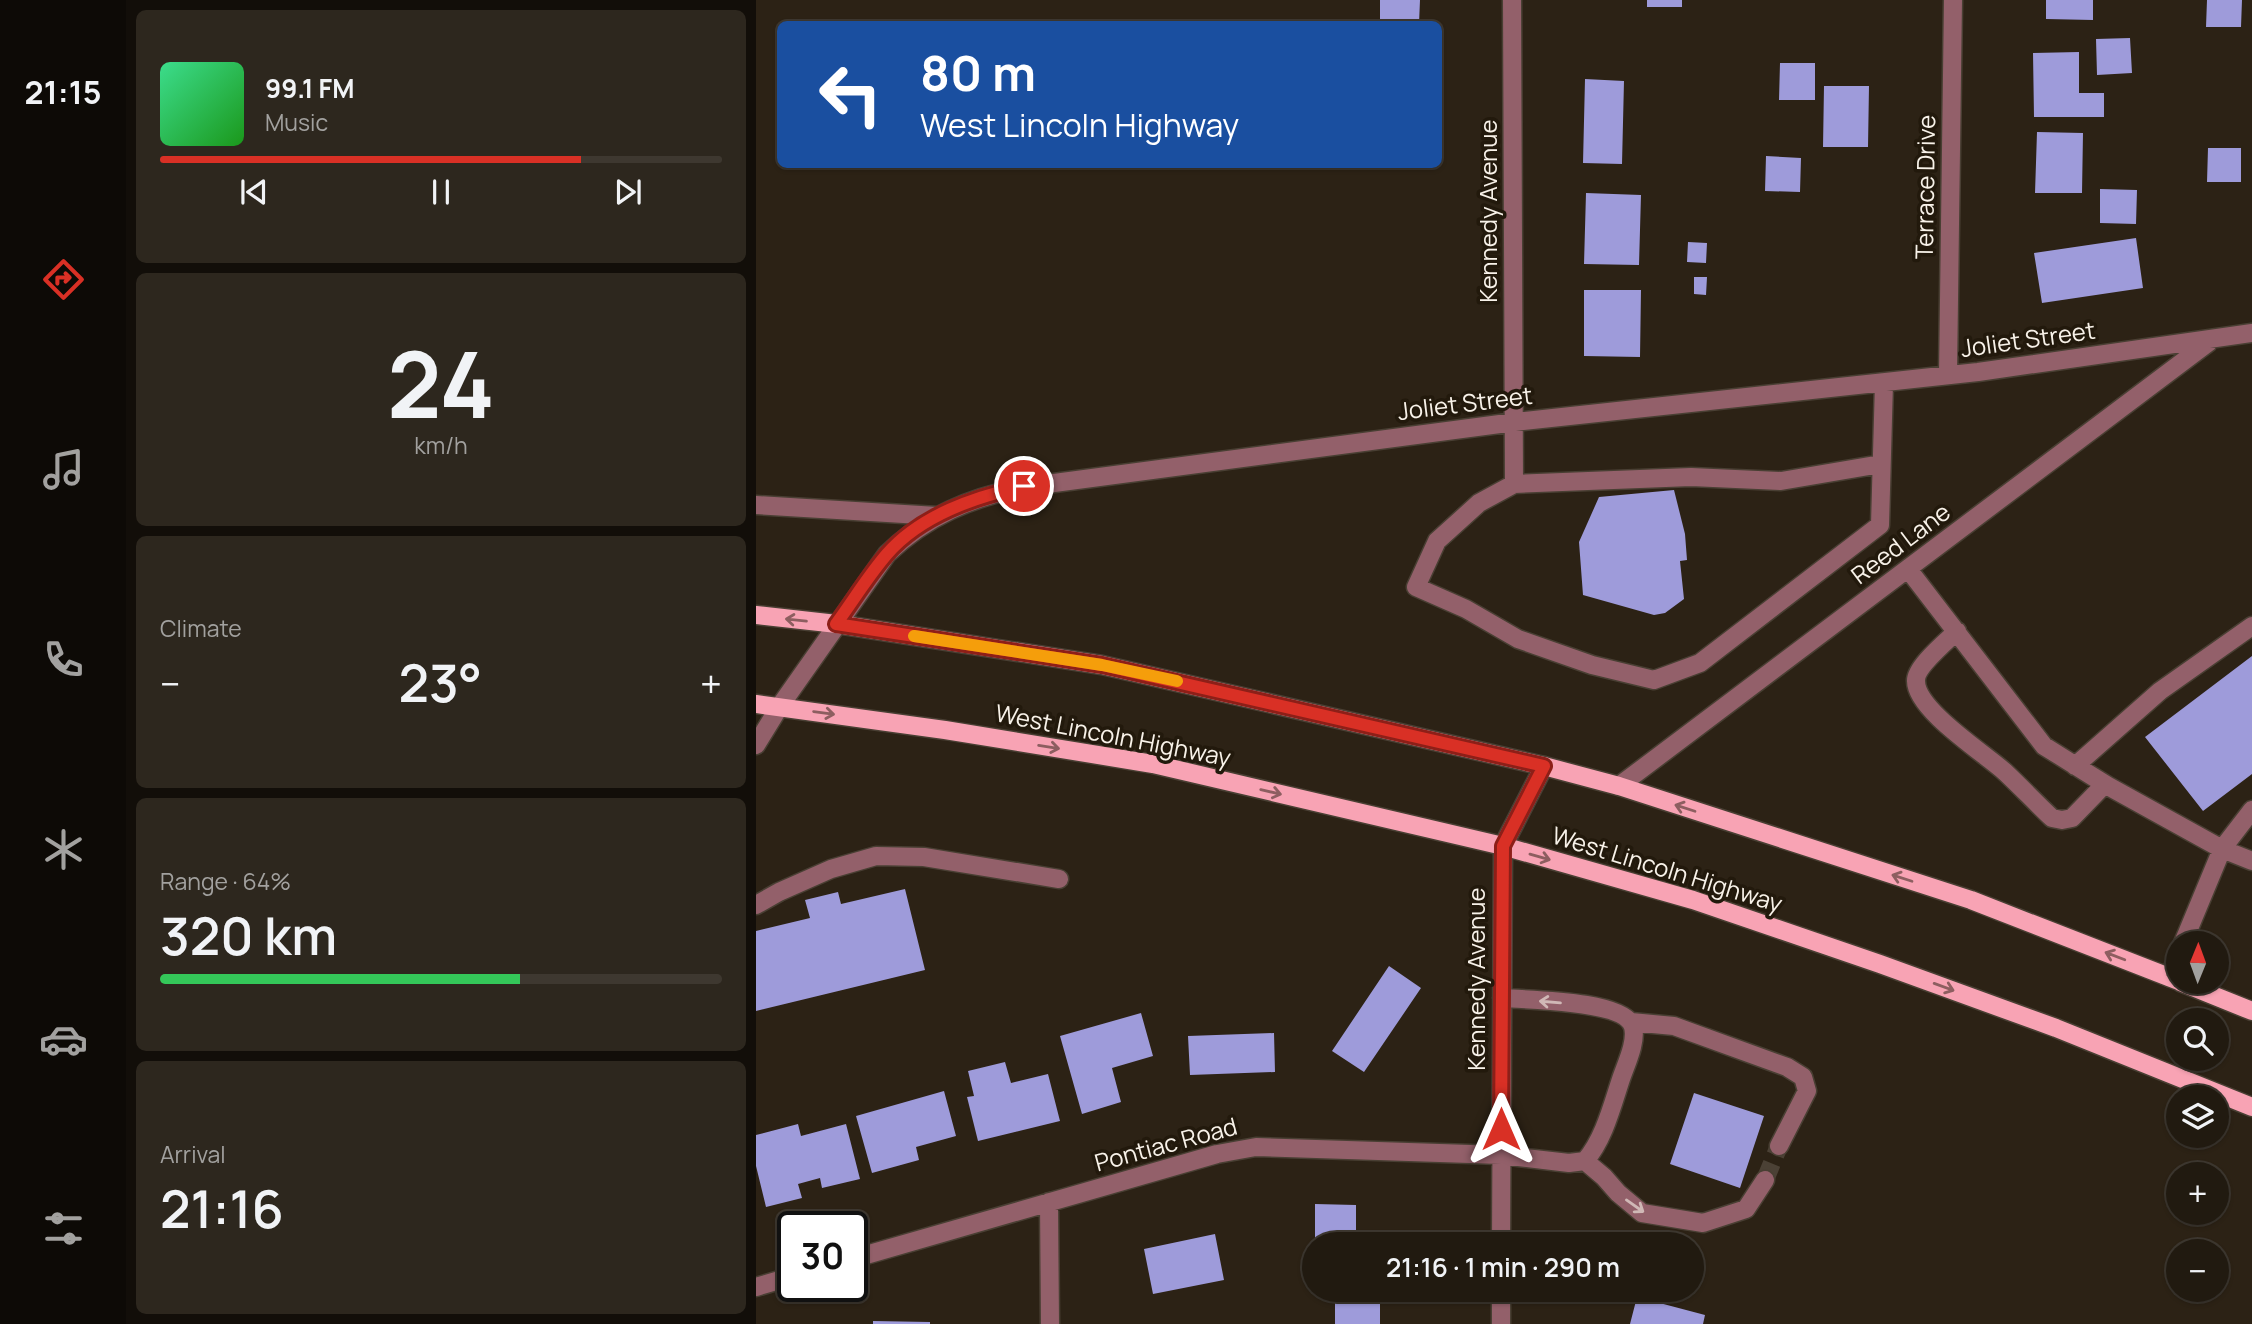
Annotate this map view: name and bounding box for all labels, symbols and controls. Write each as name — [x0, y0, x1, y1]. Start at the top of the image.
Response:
text: 80 m — [920, 39, 1036, 106]
icon: left — [805, 49, 896, 140]
text: 21:15 — [25, 70, 101, 114]
text: 99.1 FM — [265, 70, 354, 106]
text: West Lincoln Highway — [920, 103, 1239, 147]
text: Music — [265, 106, 328, 138]
street label: Terrace Drive — [1907, 114, 1942, 259]
street label: Kennedy Avenue — [1471, 119, 1504, 303]
icon: previous — [235, 173, 273, 211]
icon: pause — [422, 173, 460, 211]
icon: next — [609, 173, 647, 211]
icon: directions — [39, 255, 88, 304]
street label: Joliet Street — [1958, 313, 2097, 364]
text: 24 — [387, 321, 495, 445]
street label: Joliet Street — [1396, 378, 1534, 427]
text: km/h — [414, 429, 468, 461]
icon: music — [39, 445, 88, 494]
pin — [994, 456, 1054, 516]
icon: arrive — [1005, 467, 1043, 505]
street label: Reed Lane — [1844, 495, 1956, 591]
text: Climate — [160, 612, 242, 644]
one-way arrow — [785, 613, 808, 626]
icon: phone — [39, 635, 88, 684]
text: 23° — [398, 647, 482, 718]
text: − — [160, 657, 181, 709]
text: + — [700, 657, 722, 709]
street label: West Lincoln Highway — [993, 695, 1234, 774]
one-way arrow — [812, 706, 835, 719]
one-way arrow — [1037, 741, 1059, 754]
one-way arrow — [1259, 786, 1282, 799]
one-way arrow — [1675, 800, 1697, 813]
street label: West Lincoln Highway — [1548, 818, 1787, 919]
icon: climate — [39, 825, 88, 874]
one-way arrow — [1528, 851, 1551, 864]
text: Range · 64% — [160, 865, 291, 897]
one-way arrow — [1891, 870, 1913, 883]
street label: Kennedy Avenue — [1459, 887, 1492, 1071]
text: 320 km — [160, 900, 337, 971]
north arrow — [2166, 931, 2230, 994]
map controls — [2166, 931, 2229, 1302]
one-way arrow — [2105, 949, 2127, 962]
one-way arrow — [1933, 982, 1955, 994]
one-way arrow — [1539, 995, 1561, 1008]
button: search — [2166, 1008, 2229, 1071]
icon: car — [39, 1015, 88, 1064]
button: layers — [2166, 1085, 2229, 1148]
position arrow — [1464, 1092, 1538, 1166]
street label: Pontiac Road — [1091, 1109, 1241, 1178]
text: Arrival — [160, 1138, 226, 1170]
button: + — [2166, 1162, 2229, 1225]
text: 21:16 — [160, 1173, 284, 1244]
one-way arrow — [1625, 1199, 1645, 1214]
icon: filters — [39, 1204, 88, 1253]
speed limit sign: 30 — [777, 1211, 868, 1302]
button: − — [2166, 1239, 2229, 1302]
text: 21:16 · 1 min · 290 m — [1386, 1249, 1620, 1285]

